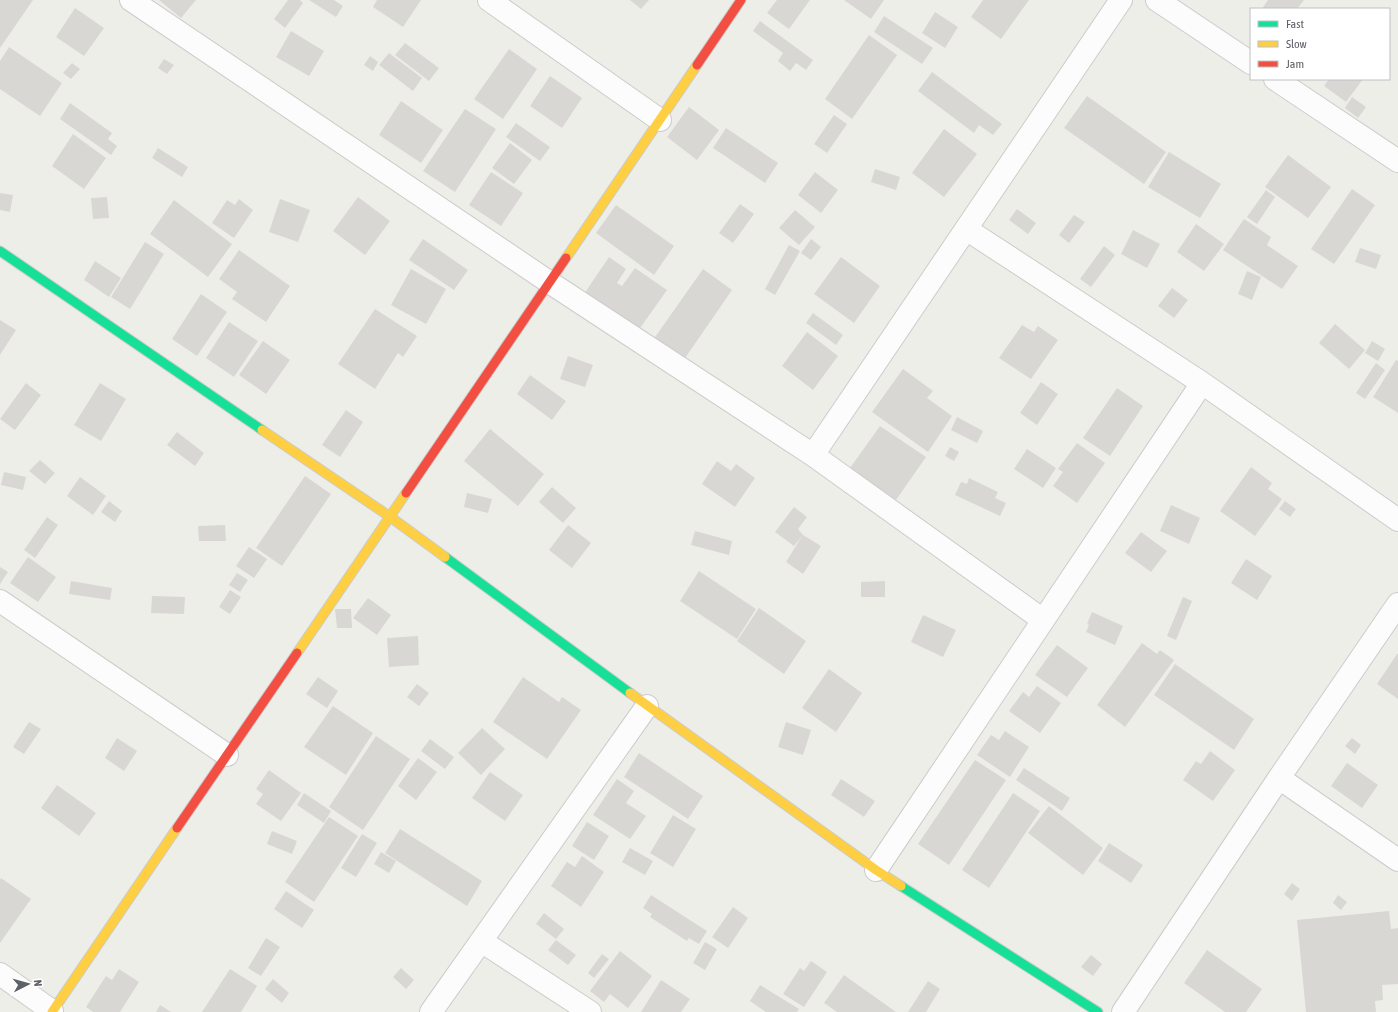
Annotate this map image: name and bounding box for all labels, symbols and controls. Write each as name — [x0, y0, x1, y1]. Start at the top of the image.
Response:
legend — [1250, 8, 1390, 80]
text: Fast — [1286, 17, 1304, 31]
text: Slow — [1286, 37, 1307, 51]
text: Jam — [1286, 57, 1304, 71]
north arrow — [8, 964, 48, 1004]
text: N — [32, 979, 44, 987]

